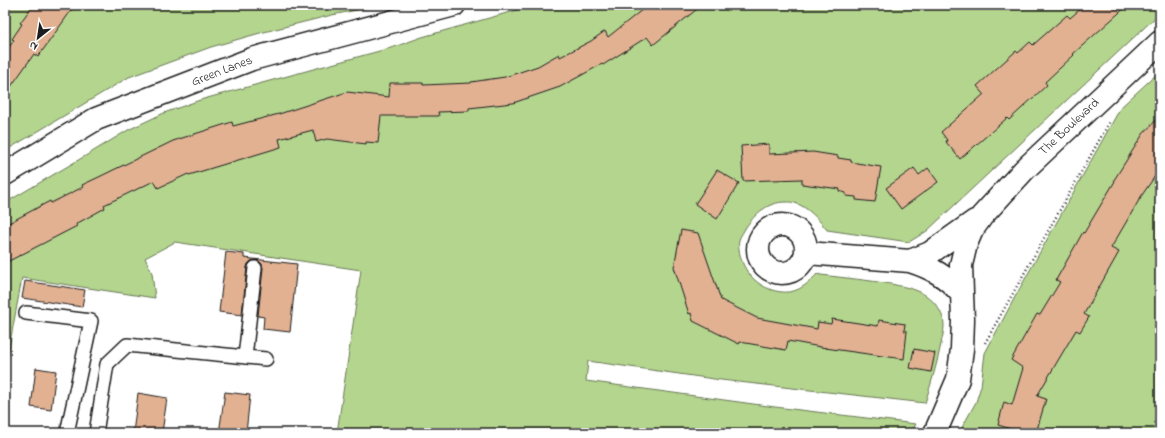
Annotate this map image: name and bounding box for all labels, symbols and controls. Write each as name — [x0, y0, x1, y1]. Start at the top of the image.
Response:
north arrow — [18, 18, 58, 58]
text: N — [26, 37, 41, 55]
street label: Green Lanes — [189, 50, 256, 91]
street label: The Boulevard — [1034, 93, 1104, 160]

